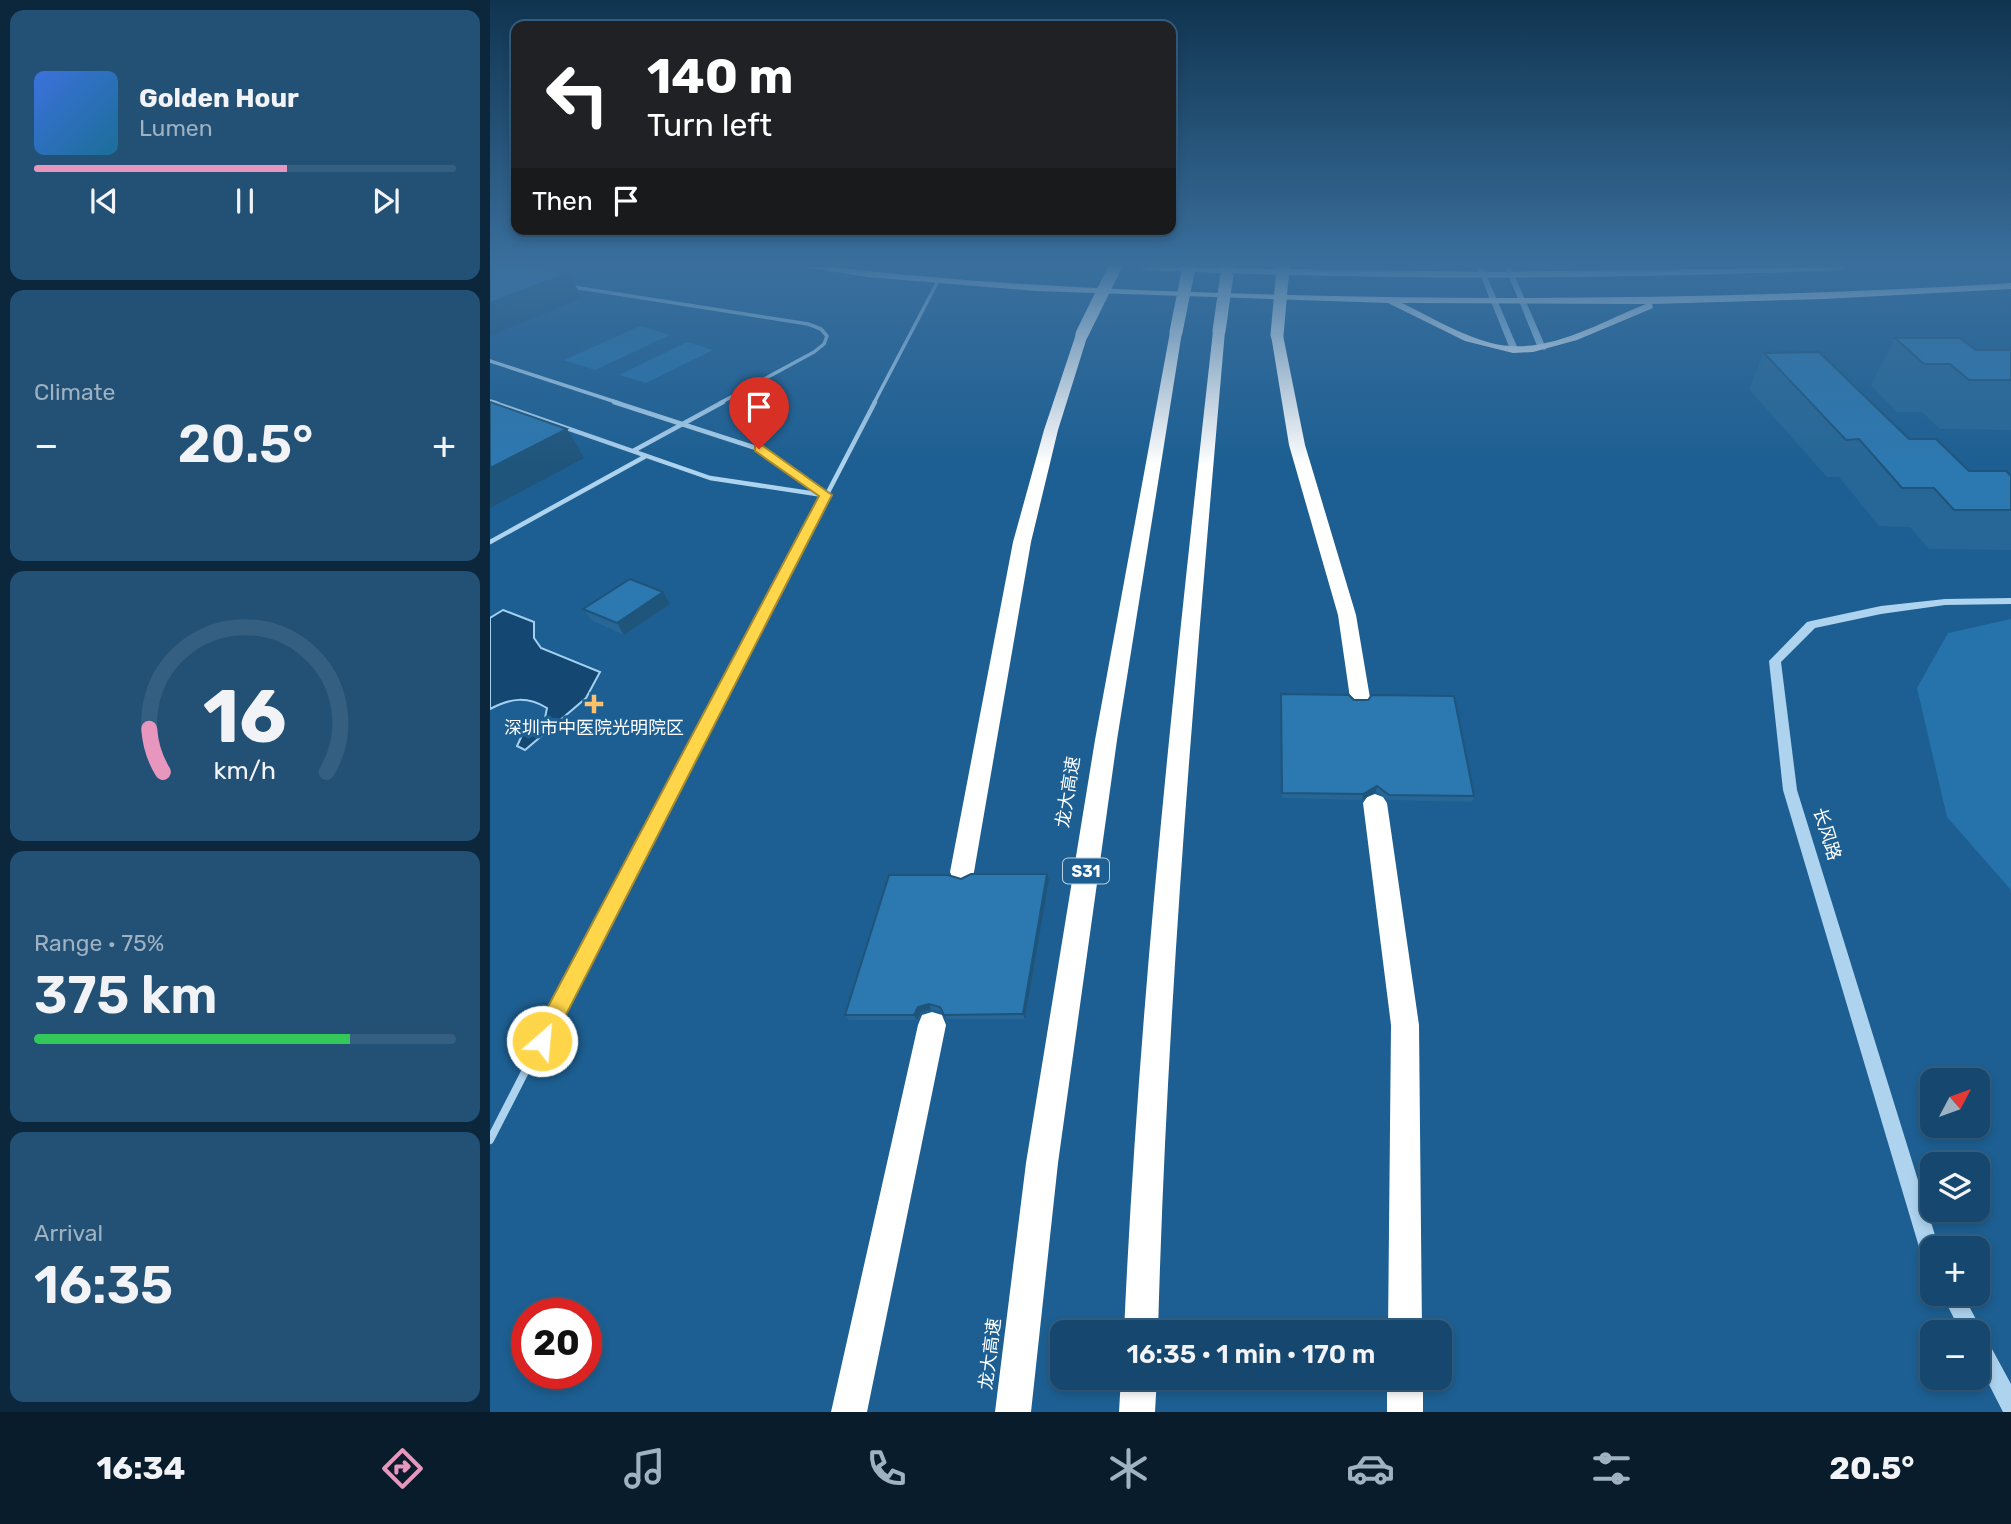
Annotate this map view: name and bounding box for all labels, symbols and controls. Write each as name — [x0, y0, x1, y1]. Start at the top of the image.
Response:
text: 140 m — [647, 47, 793, 105]
icon: left — [532, 49, 623, 140]
text: Golden Hour — [139, 83, 299, 114]
text: Turn left — [647, 106, 772, 144]
text: Lumen — [139, 114, 213, 142]
icon: previous — [85, 182, 123, 220]
icon: pause — [226, 182, 264, 220]
icon: next — [367, 182, 405, 220]
icon: arrive — [607, 182, 645, 220]
text: Then — [532, 186, 593, 217]
pin — [729, 377, 789, 449]
text: Climate — [34, 378, 115, 406]
icon: arrive — [740, 388, 778, 426]
text: 20.5° — [178, 413, 313, 475]
text: − — [34, 422, 59, 468]
text: + — [432, 422, 456, 468]
text: 16 — [203, 674, 287, 760]
marker: 深圳市中医院光明院区 — [584, 694, 604, 714]
place label: 深圳市中医院光明院区 — [504, 717, 684, 739]
street label: 龙大高速 — [1052, 755, 1084, 829]
text: km/h — [214, 756, 276, 785]
street label: 长风路 — [1809, 805, 1845, 863]
road number: S31 — [1063, 858, 1109, 884]
text: Range · 75% — [34, 929, 164, 957]
text: 375 km — [34, 964, 218, 1026]
position arrow — [505, 1004, 579, 1078]
north arrow — [1920, 1068, 1990, 1138]
map controls — [1920, 1068, 1990, 1390]
button: layers — [1920, 1152, 1990, 1222]
text: Arrival — [34, 1219, 103, 1247]
button: + — [1920, 1236, 1990, 1306]
text: 16:35 — [34, 1254, 173, 1316]
speed limit sign: 20 — [511, 1298, 602, 1389]
street label: 龙大高速 — [975, 1317, 1005, 1391]
button: − — [1920, 1320, 1990, 1390]
text: 16:35 · 1 min · 170 m — [1127, 1339, 1375, 1370]
icon: directions — [378, 1444, 427, 1493]
icon: music — [620, 1444, 669, 1493]
icon: phone — [862, 1444, 911, 1493]
icon: climate — [1104, 1444, 1153, 1493]
icon: car — [1346, 1444, 1395, 1493]
icon: filters — [1587, 1444, 1636, 1493]
text: 16:34 — [96, 1449, 185, 1487]
text: 20.5° — [1829, 1449, 1914, 1487]

